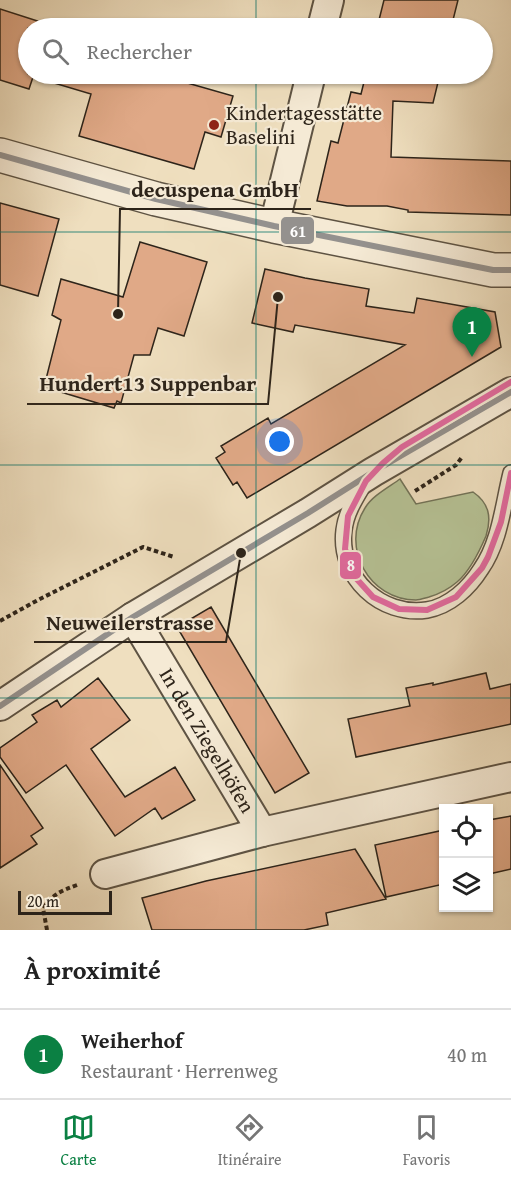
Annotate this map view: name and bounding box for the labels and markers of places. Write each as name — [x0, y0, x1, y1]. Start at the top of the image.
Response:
place label: Kindertagesstätte Baselini — [226, 97, 382, 152]
marker: Kindertagesstätte Baselini — [207, 118, 221, 132]
callout: decuspena GmbH — [120, 169, 311, 209]
pin: 1 — [452, 308, 492, 357]
callout: Hundert13 Suppenbar — [27, 364, 268, 404]
callout: Neuweilerstrasse — [34, 602, 226, 642]

